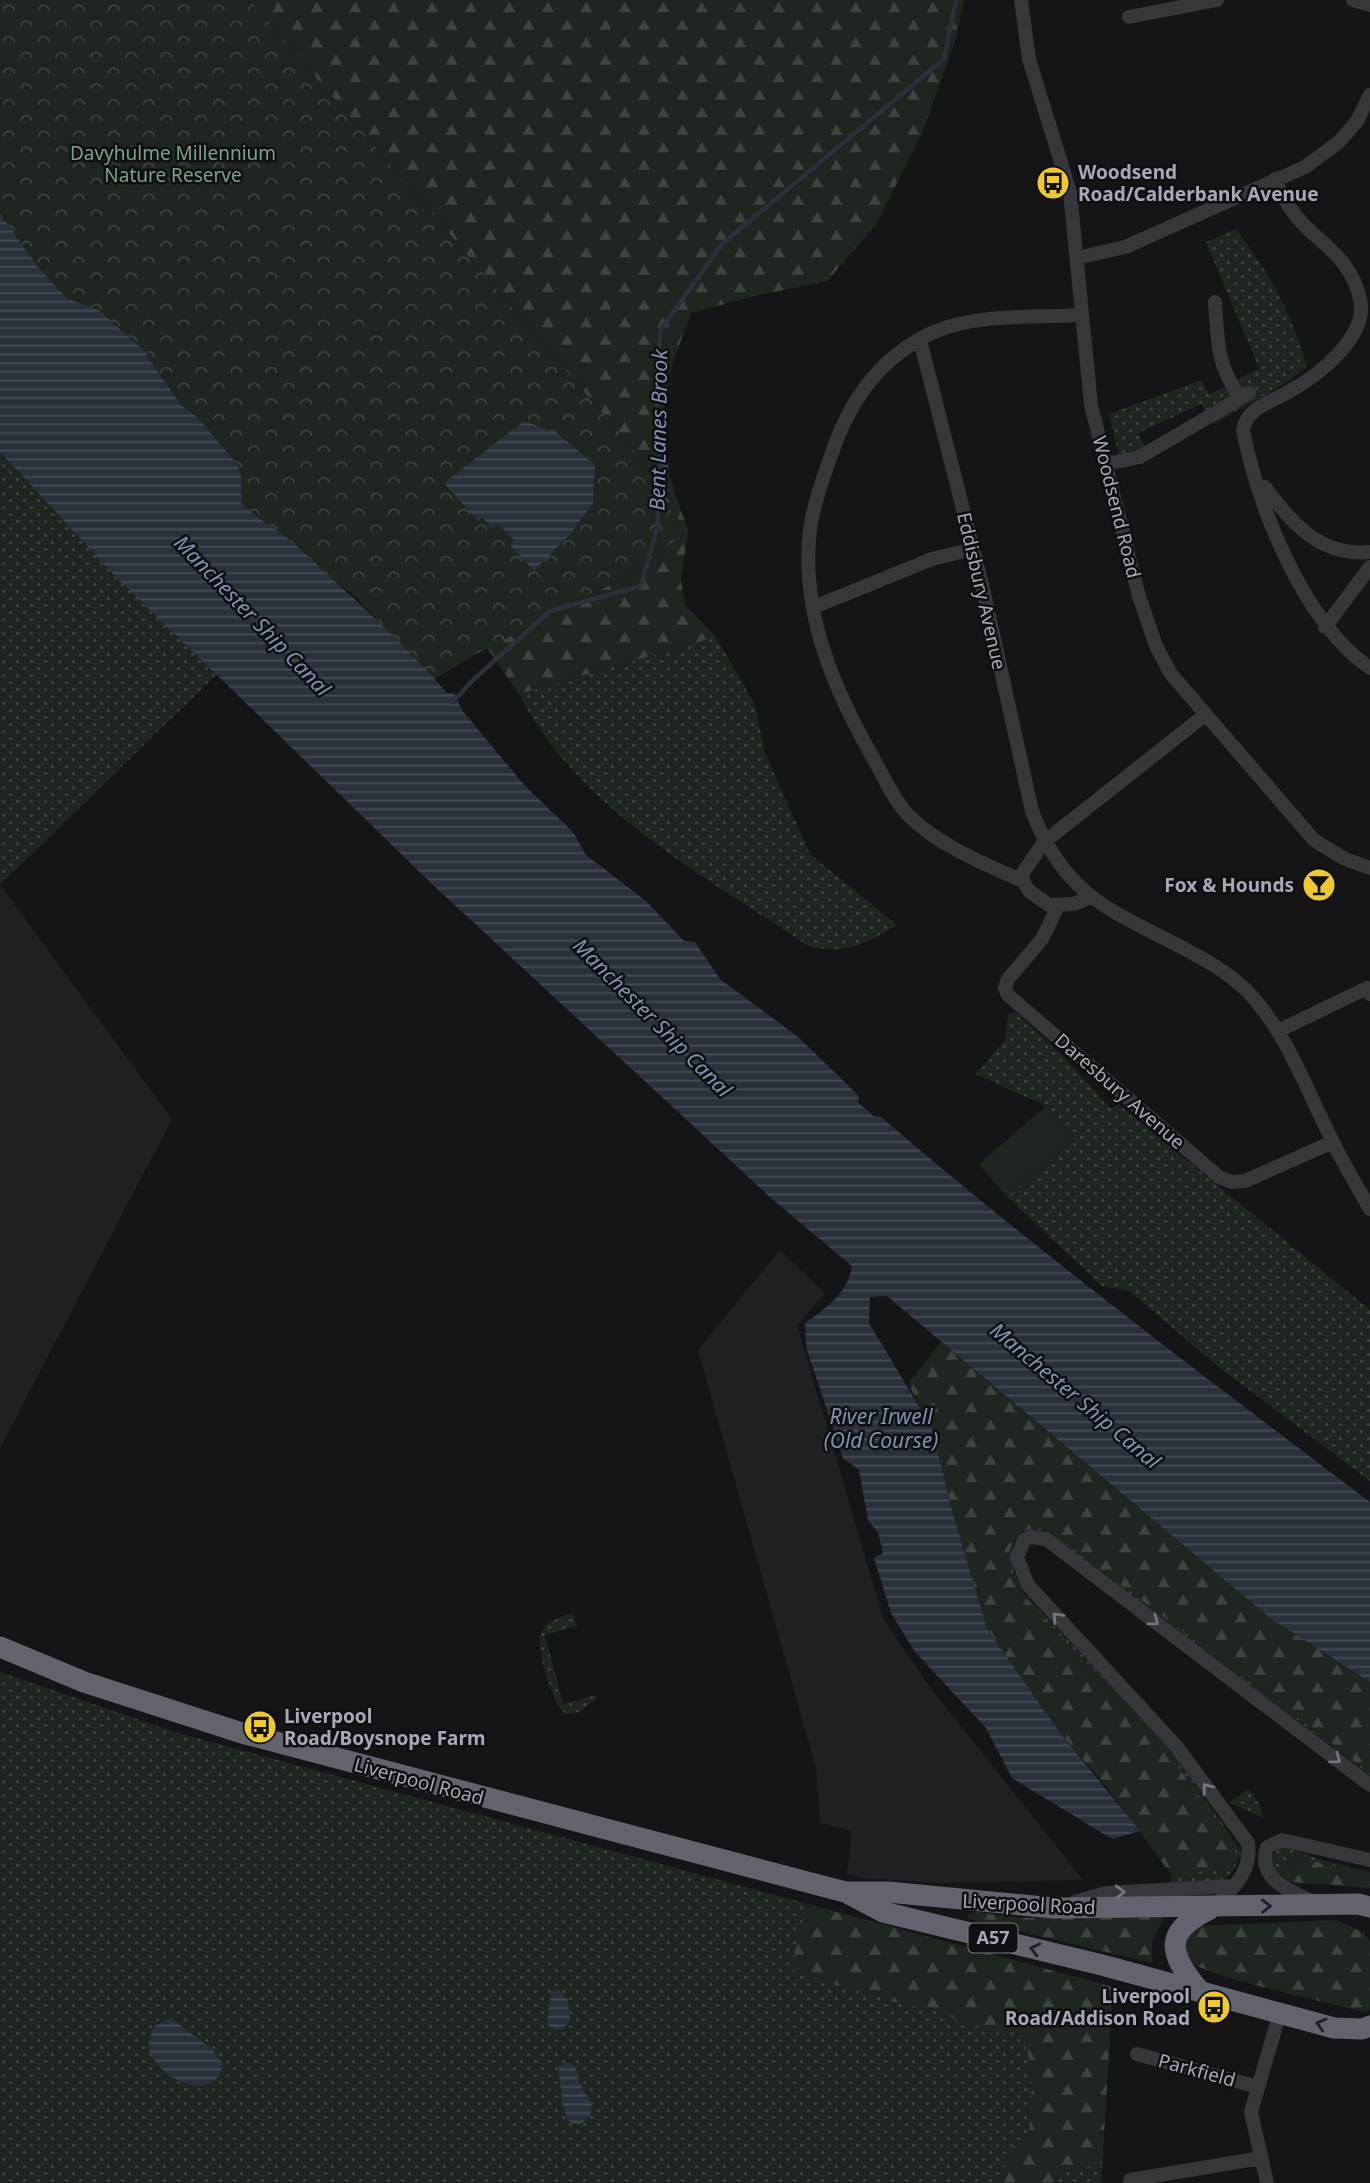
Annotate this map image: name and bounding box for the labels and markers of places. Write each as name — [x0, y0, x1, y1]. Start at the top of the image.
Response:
place label: Woodsend Road/Calderbank Avenue — [1078, 159, 1319, 207]
bus stop icon: Woodsend Road/Calderbank Avenue — [1034, 164, 1072, 202]
bar icon: Fox & Hounds — [1300, 866, 1338, 904]
place label: Fox & Hounds — [1164, 872, 1294, 898]
place label: Liverpool Road/Boysnope Farm — [284, 1703, 485, 1751]
bus stop icon: Liverpool Road/Boysnope Farm — [241, 1708, 279, 1746]
place label: Liverpool Road/Addison Road — [1005, 1983, 1190, 2031]
bus stop icon: Liverpool Road/Addison Road — [1195, 1988, 1233, 2026]

